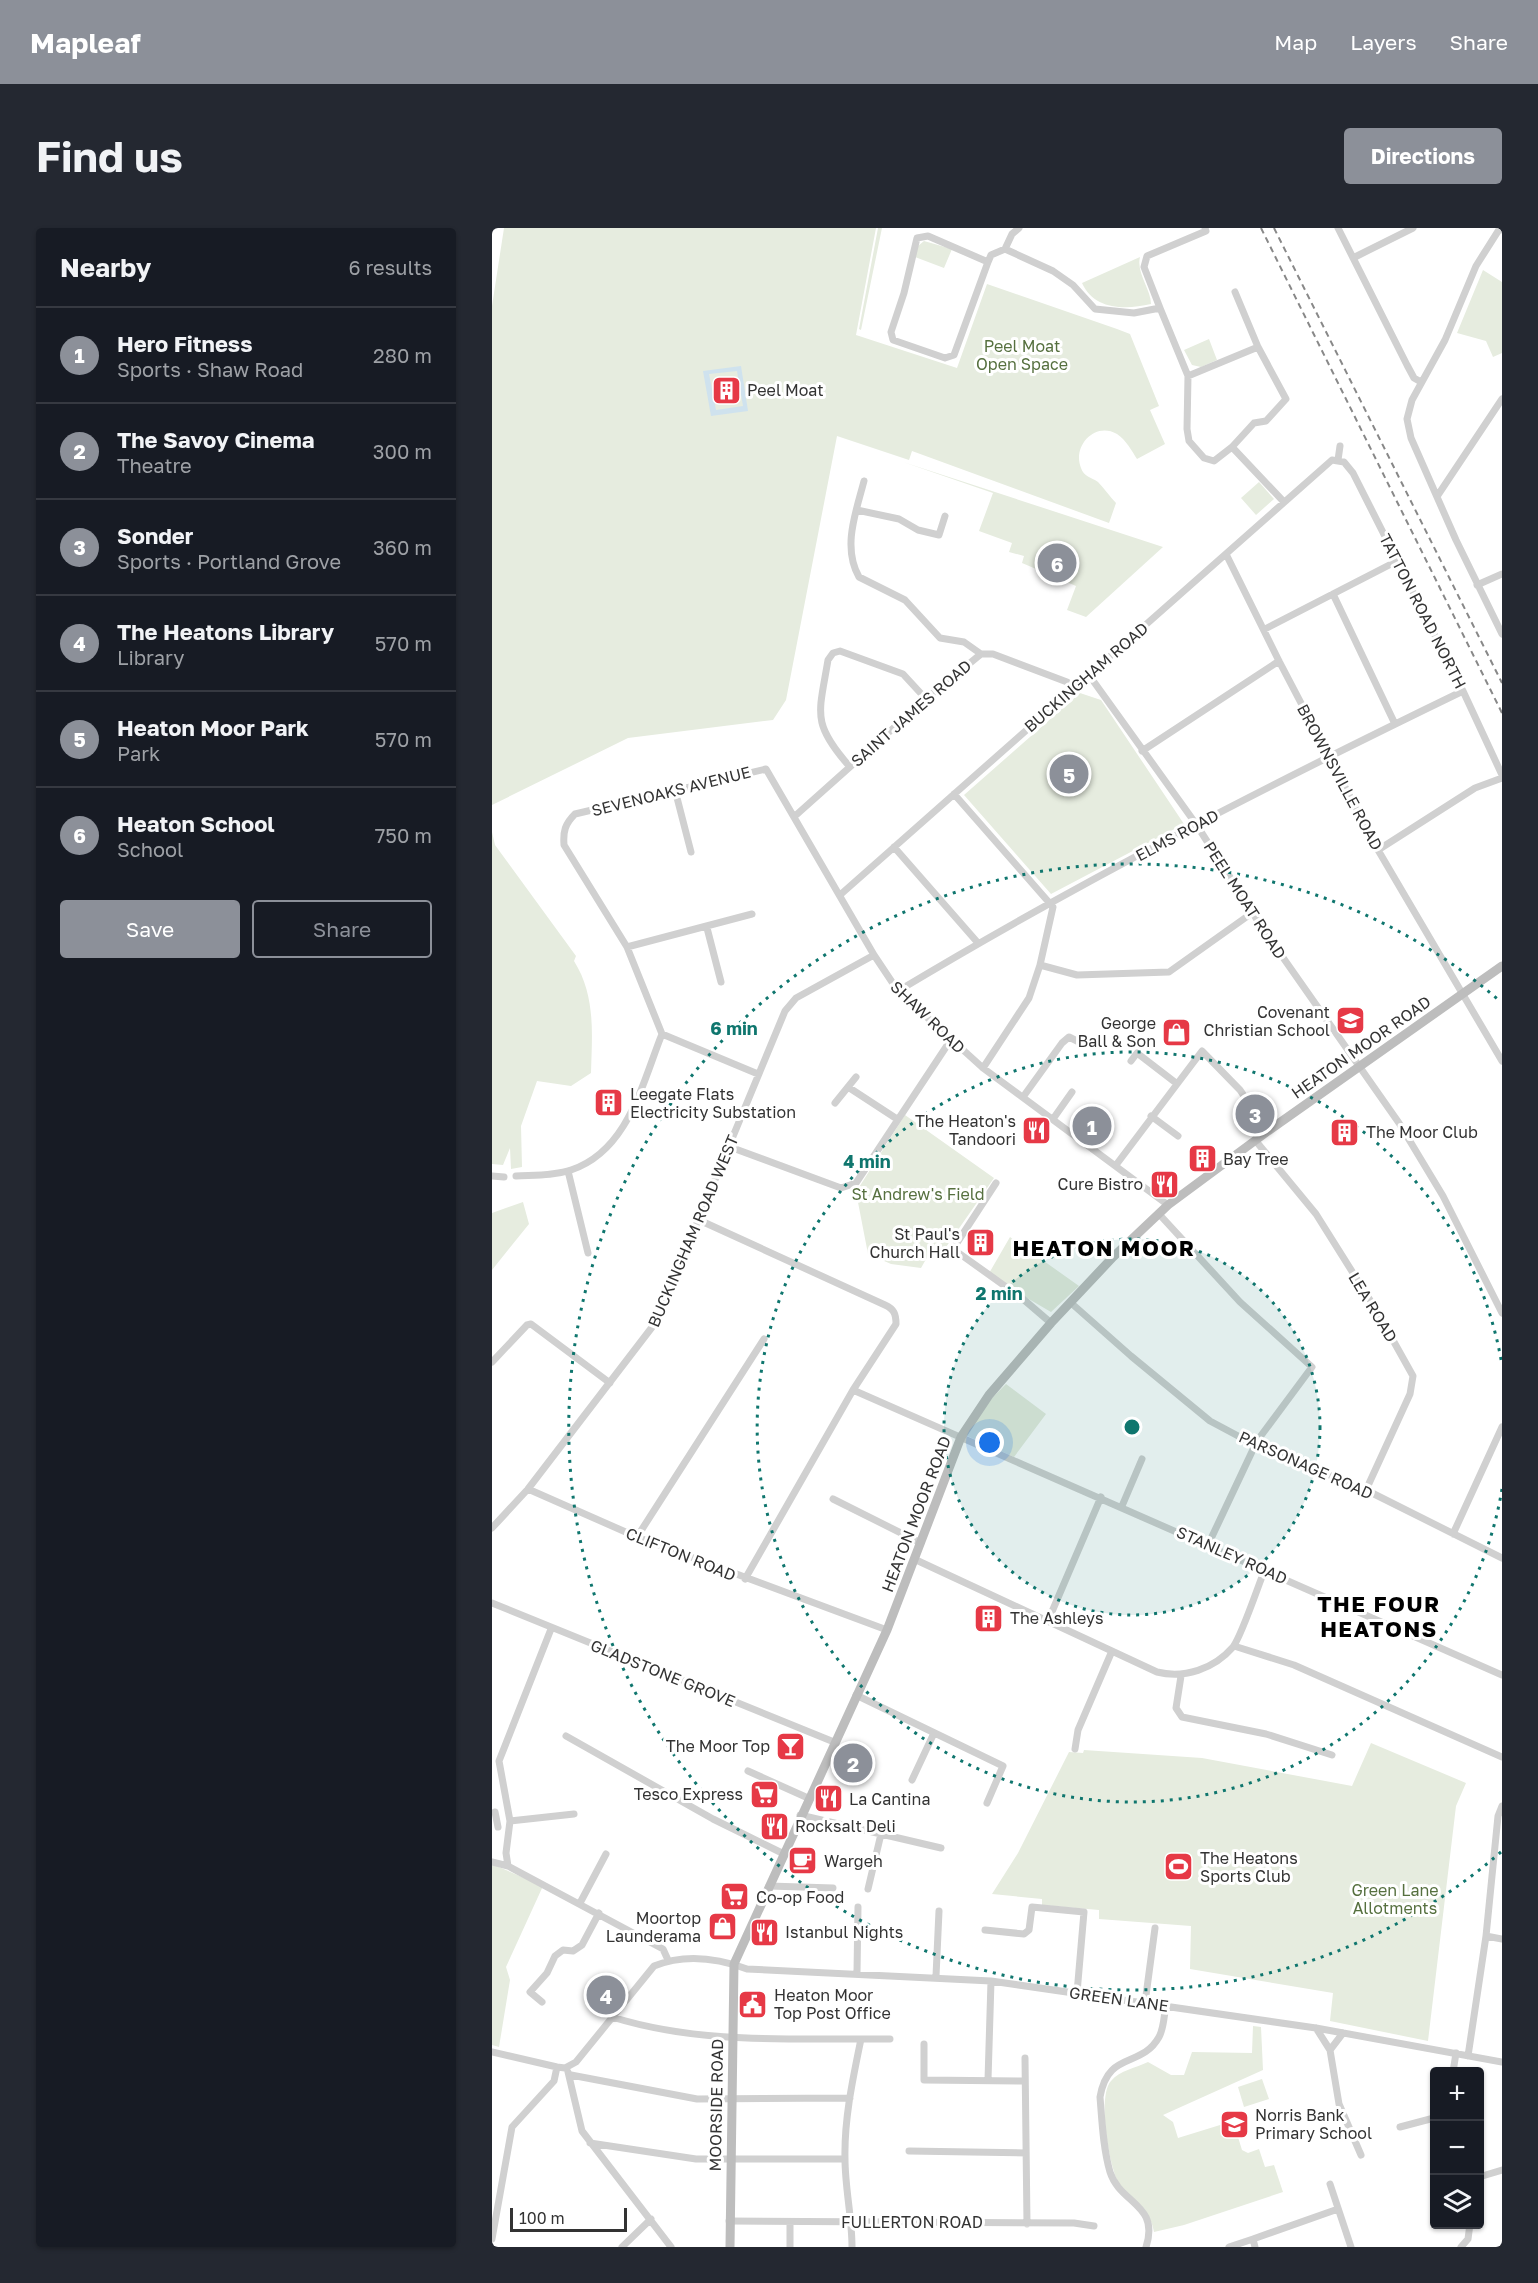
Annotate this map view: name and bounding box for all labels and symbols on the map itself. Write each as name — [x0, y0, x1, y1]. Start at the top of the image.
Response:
park label: Peel Moat Open Space — [976, 336, 1068, 374]
building icon: Peel Moat — [710, 374, 742, 406]
place label: Peel Moat — [747, 380, 824, 400]
street label: TATTON ROAD NORTH — [1375, 530, 1471, 692]
pin: 6 — [1038, 540, 1076, 586]
street label: BUCKINGHAM ROAD — [1020, 618, 1152, 736]
street label: SAINT JAMES ROAD — [847, 655, 975, 771]
street label: BROWNSVILLE ROAD — [1293, 700, 1387, 854]
pin: 5 — [1050, 752, 1088, 796]
street label: SEVENOAKS AVENUE — [589, 762, 753, 820]
street label: ELMS ROAD — [1132, 805, 1222, 865]
street label: PEEL MOAT ROAD — [1200, 837, 1290, 963]
street label: SHAW ROAD — [887, 977, 969, 1057]
street label: HEATON MOOR ROAD — [1287, 991, 1435, 1103]
place label: Covenant Christian School — [1204, 1002, 1330, 1040]
school or university icon: Covenant Christian School — [1335, 1005, 1367, 1037]
place label: George Ball & Son — [1078, 1013, 1156, 1051]
shop icon: George Ball & Son — [1161, 1016, 1193, 1048]
text: 6 min — [710, 1017, 758, 1039]
place label: Leegate Flats Electricity Substation — [630, 1084, 796, 1122]
building icon: Leegate Flats Electricity Substation — [593, 1087, 625, 1119]
pin: 3 — [1236, 1092, 1275, 1136]
pin: 1 — [1072, 1104, 1112, 1148]
place label: The Heaton's Tandoori — [915, 1111, 1016, 1149]
restaurant icon: The Heaton's Tandoori — [1021, 1114, 1053, 1146]
building icon: The Moor Club — [1329, 1116, 1361, 1148]
place label: The Moor Club — [1366, 1122, 1478, 1142]
street label: BUCKINGHAM ROAD WEST — [643, 1132, 743, 1330]
building icon: Bay Tree — [1186, 1143, 1218, 1175]
place label: Bay Tree — [1223, 1149, 1289, 1169]
text: 4 min — [843, 1150, 891, 1172]
restaurant icon: Cure Bistro — [1148, 1168, 1180, 1200]
place label: Cure Bistro — [1058, 1174, 1143, 1194]
park label: St Andrew's Field — [851, 1184, 985, 1204]
place label: St Paul's Church Hall — [870, 1224, 960, 1262]
building icon: St Paul's Church Hall — [965, 1227, 997, 1259]
district label: HEATON MOOR — [1012, 1234, 1196, 1261]
street label: LEA ROAD — [1344, 1268, 1402, 1346]
text: 2 min — [975, 1282, 1023, 1304]
centre of rings — [1122, 1417, 1142, 1437]
street label: PARSONAGE ROAD — [1236, 1426, 1376, 1504]
your location — [975, 1428, 1004, 1457]
street label: HEATON MOOR ROAD — [877, 1433, 955, 1595]
street label: STANLEY ROAD — [1173, 1522, 1291, 1588]
street label: CLIFTON ROAD — [623, 1523, 739, 1585]
district label: THE FOUR HEATONS — [1317, 1590, 1441, 1642]
building icon: The Ashleys — [973, 1602, 1005, 1634]
place label: The Ashleys — [1010, 1608, 1103, 1628]
street label: GLADSTONE GROVE — [588, 1635, 738, 1711]
bar icon: The Moor Top — [775, 1730, 807, 1762]
place label: The Moor Top — [666, 1736, 770, 1756]
pin: 2 — [834, 1740, 872, 1786]
supermarket icon: Tesco Express — [748, 1778, 780, 1810]
restaurant icon: La Cantina — [812, 1783, 844, 1815]
place label: Tesco Express — [634, 1784, 743, 1804]
place label: La Cantina — [849, 1789, 931, 1809]
restaurant icon: Rocksalt Deli — [758, 1810, 790, 1842]
place label: Rocksalt Deli — [795, 1816, 896, 1836]
cafe icon: Wargeh — [787, 1845, 819, 1877]
place label: The Heatons Sports Club — [1200, 1848, 1298, 1886]
place label: Wargeh — [824, 1851, 883, 1871]
sports icon: The Heatons Sports Club — [1163, 1851, 1195, 1883]
park label: Green Lane Allotments — [1351, 1880, 1439, 1918]
supermarket icon: Co-op Food — [719, 1881, 751, 1913]
place label: Co-op Food — [756, 1887, 844, 1907]
place label: Moortop Launderama — [606, 1908, 701, 1946]
shop icon: Moortop Launderama — [706, 1911, 738, 1943]
restaurant icon: Istanbul Nights — [748, 1916, 780, 1948]
place label: Istanbul Nights — [785, 1922, 903, 1942]
pin: 4 — [586, 1972, 626, 2018]
street label: GREEN LANE — [1068, 1982, 1170, 2016]
place label: Heaton Moor Top Post Office — [774, 1985, 891, 2023]
public building icon: Heaton Moor Top Post Office — [737, 1988, 769, 2020]
street label: MOORSIDE ROAD — [705, 2038, 727, 2172]
place label: Norris Bank Primary School — [1255, 2105, 1372, 2143]
school or university icon: Norris Bank Primary School — [1218, 2108, 1250, 2140]
scale bar — [510, 2205, 627, 2232]
street label: FULLERTON ROAD — [841, 2212, 983, 2232]

